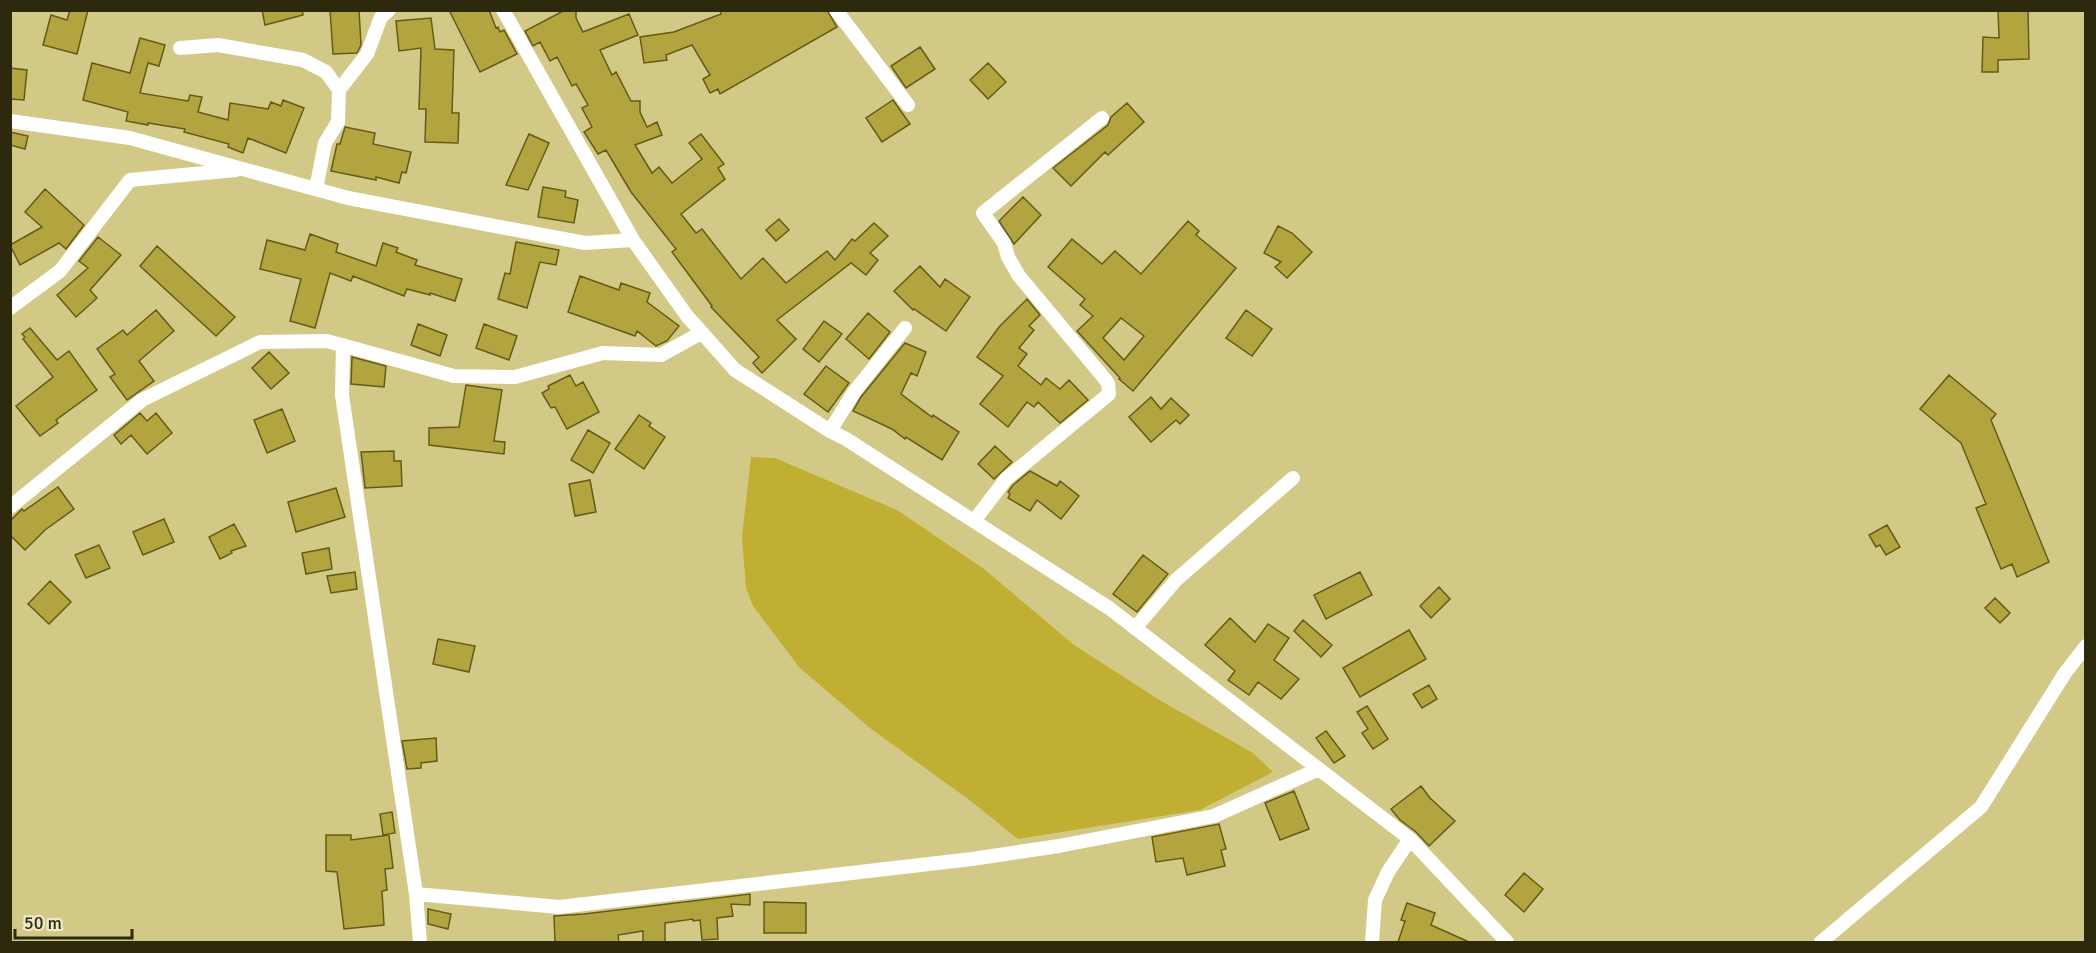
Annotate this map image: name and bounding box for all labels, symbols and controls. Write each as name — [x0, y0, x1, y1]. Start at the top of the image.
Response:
scale bar — [15, 902, 132, 940]
text: 50 m — [24, 912, 62, 934]

